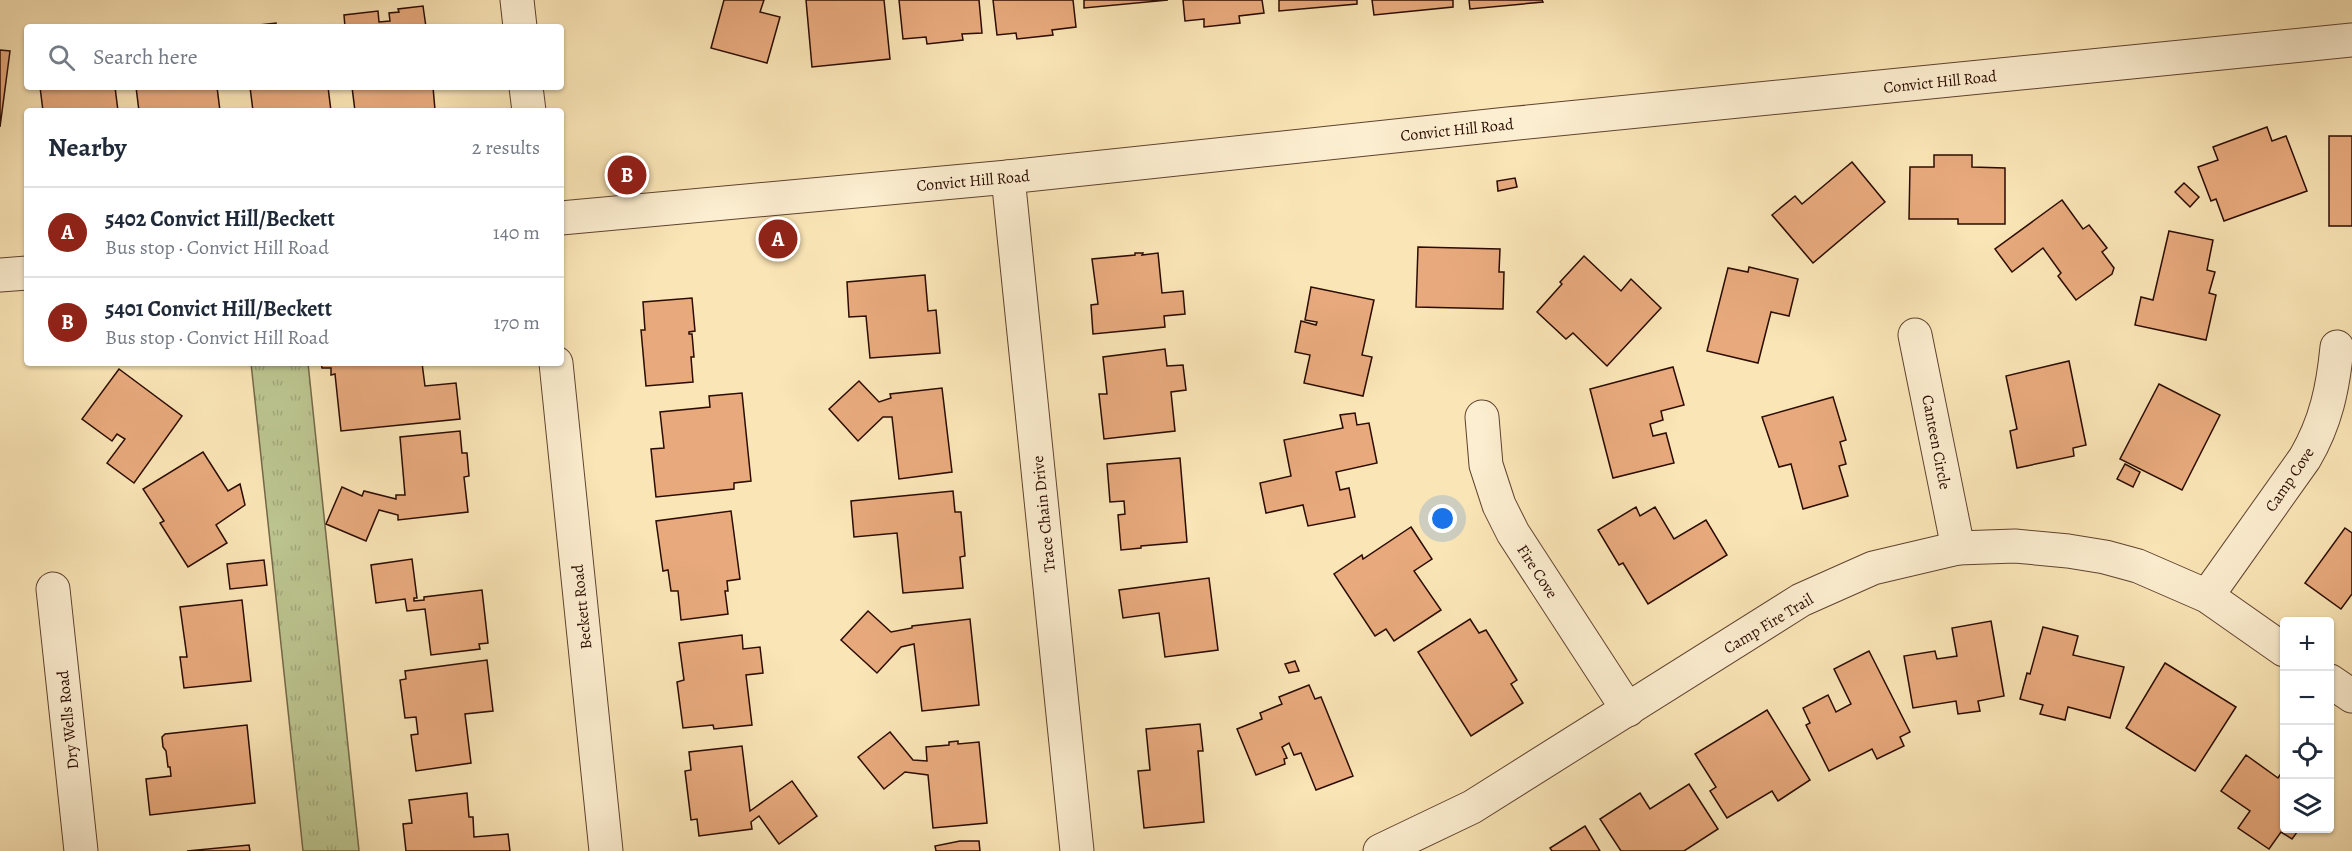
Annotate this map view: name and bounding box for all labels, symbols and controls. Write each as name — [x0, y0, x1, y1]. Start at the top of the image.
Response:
search box — [24, 24, 564, 90]
icon: search — [45, 41, 78, 74]
text: Search here — [93, 42, 198, 72]
street label: Convict Hill Road — [1882, 65, 1998, 99]
street label: Convict Hill Road — [1399, 113, 1515, 147]
text: Nearby — [48, 130, 127, 165]
text: 2 results — [472, 134, 540, 161]
pin: B — [608, 152, 646, 198]
street label: Convict Hill Road — [915, 165, 1031, 197]
text: 5402 Convict Hill/Beckett — [105, 204, 335, 234]
pin: A — [758, 216, 798, 262]
text: A — [61, 219, 74, 246]
text: 140 m — [493, 219, 540, 246]
text: Bus stop · Convict Hill Road — [105, 234, 329, 261]
text: 5401 Convict Hill/Beckett — [105, 294, 332, 324]
text: B — [61, 309, 74, 336]
text: 170 m — [494, 309, 540, 336]
text: Bus stop · Convict Hill Road — [105, 324, 329, 351]
street label: Canteen Circle — [1916, 393, 1956, 491]
street label: Camp Cove — [2260, 443, 2320, 516]
street label: Trace Chain Drive — [1027, 455, 1061, 573]
your location — [1428, 504, 1457, 533]
street label: Fire Cove — [1512, 540, 1563, 603]
street label: Beckett Road — [567, 563, 597, 650]
street label: Camp Fire Trail — [1719, 588, 1818, 659]
map controls — [2280, 617, 2334, 833]
button: + — [2280, 617, 2334, 671]
street label: Dry Wells Road — [52, 669, 84, 771]
button: − — [2280, 671, 2334, 725]
button: locate — [2280, 725, 2334, 779]
button: layers — [2280, 779, 2334, 833]

